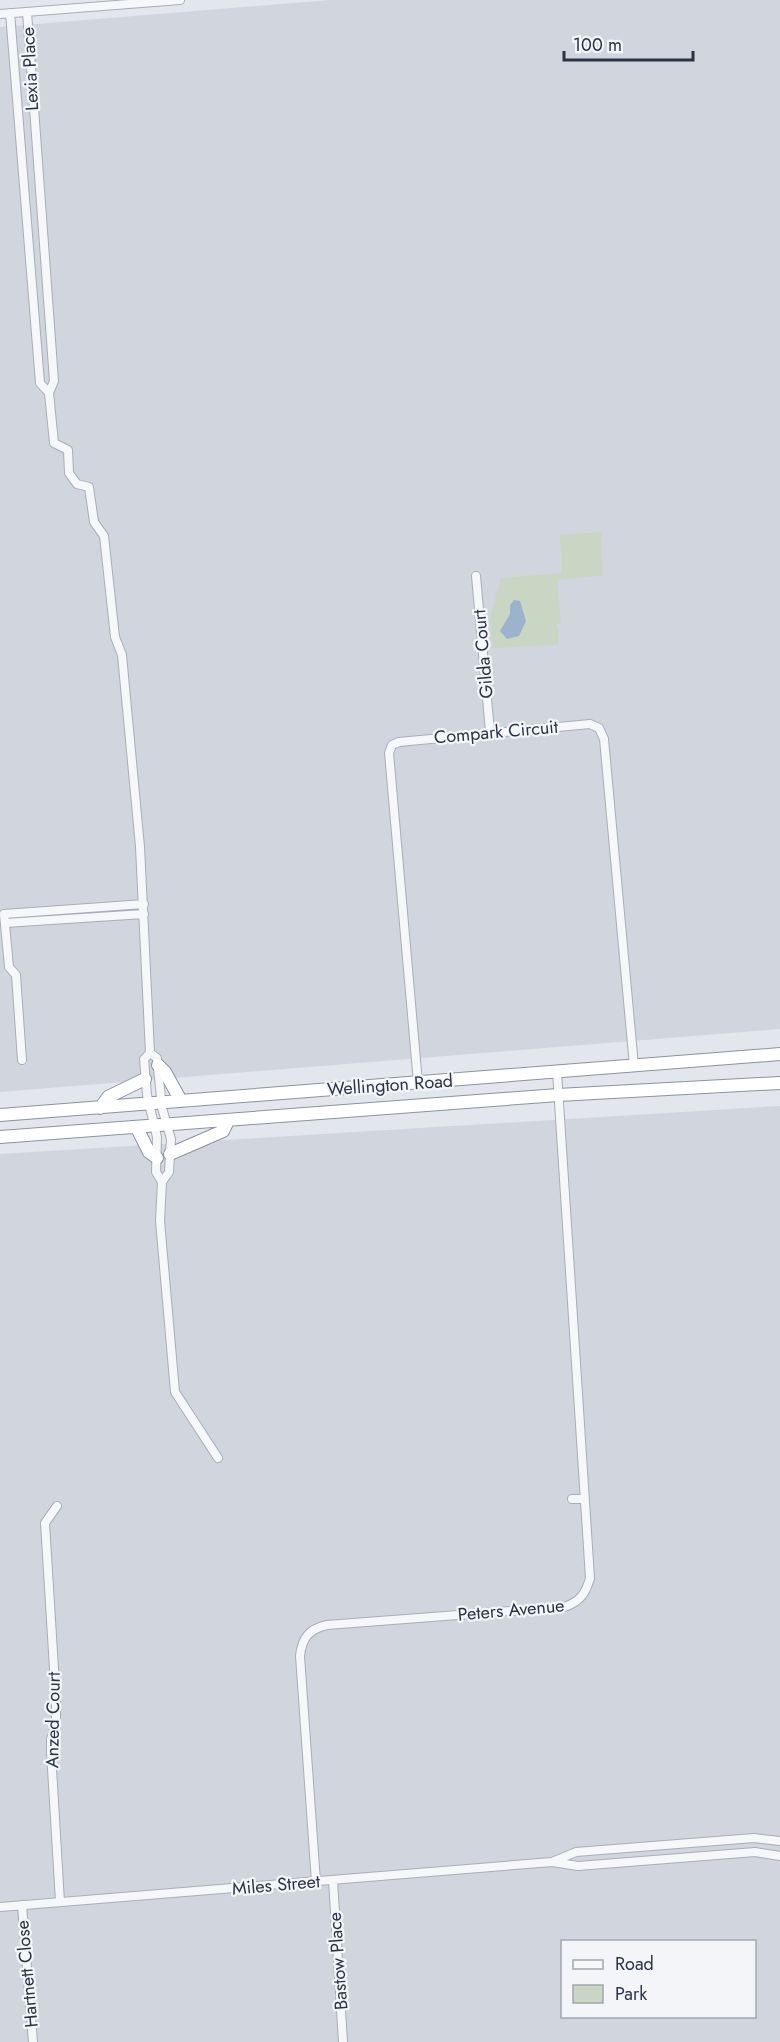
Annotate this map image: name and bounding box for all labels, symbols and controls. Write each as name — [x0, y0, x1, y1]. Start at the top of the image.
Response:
scale bar — [564, 24, 693, 62]
street label: Lexia Place — [15, 26, 45, 112]
text: 100 m — [573, 32, 622, 58]
street label: Gilda Court — [466, 608, 500, 700]
street label: Compark Circuit — [433, 714, 560, 750]
street label: Wellington Road — [326, 1068, 454, 1102]
street label: Peters Avenue — [457, 1592, 565, 1628]
street label: Anzed Court — [39, 1671, 67, 1768]
street label: Miles Street — [231, 1868, 322, 1902]
street label: Bastow Place — [322, 1911, 354, 2011]
street label: Hartnett Close — [9, 1919, 45, 2029]
legend — [561, 1940, 756, 2018]
text: Road — [615, 1951, 654, 1977]
text: Park — [615, 1981, 647, 2007]

